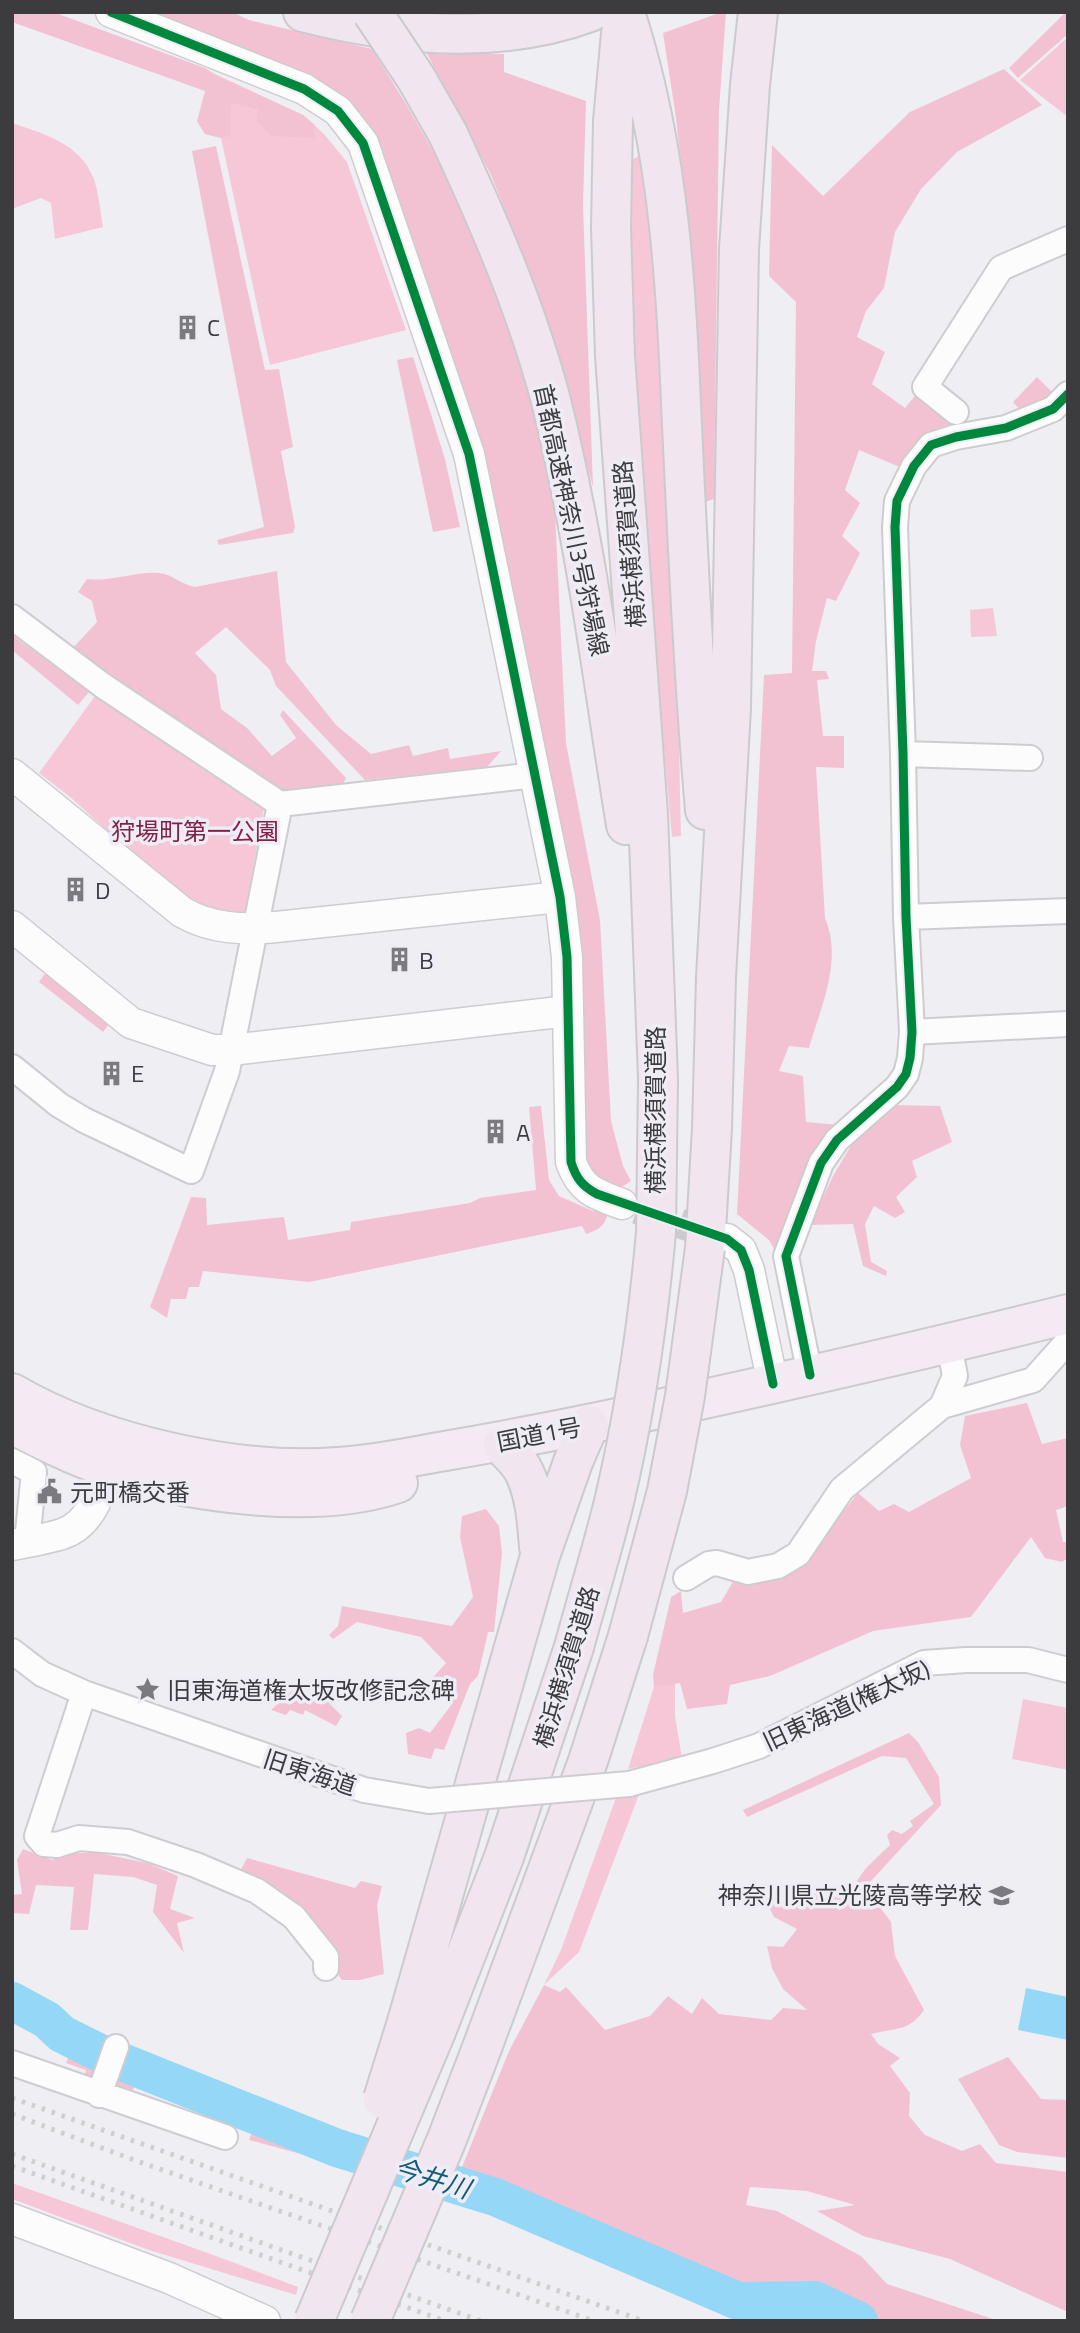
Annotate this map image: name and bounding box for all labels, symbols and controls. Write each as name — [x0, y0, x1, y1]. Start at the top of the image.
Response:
place label: C — [207, 309, 220, 345]
building icon: C — [173, 313, 201, 341]
street label: 首都高速神奈川3号狩場線 — [526, 381, 618, 659]
street label: 横浜横須賀道路 — [604, 459, 654, 629]
park label: 狩場町第一公園 — [111, 813, 279, 849]
place label: D — [95, 872, 110, 908]
building icon: D — [61, 876, 89, 904]
place label: B — [419, 942, 434, 978]
building icon: B — [385, 946, 413, 974]
street label: 横浜横須賀道路 — [637, 1026, 673, 1194]
place label: E — [131, 1055, 144, 1091]
building icon: E — [97, 1059, 125, 1087]
place label: A — [516, 1114, 530, 1150]
building icon: A — [482, 1118, 510, 1146]
street label: 国道1号 — [494, 1408, 584, 1460]
place label: 元町橋交番 — [70, 1474, 190, 1510]
public building icon: 元町橋交番 — [36, 1478, 64, 1506]
street label: 横浜横須賀道路 — [524, 1581, 608, 1753]
street label: 旧東海道(権太坂) — [757, 1651, 935, 1759]
place label: 旧東海道権太坂改修記念碑 — [167, 1672, 455, 1708]
place icon: 旧東海道権太坂改修記念碑 — [133, 1676, 161, 1704]
street label: 旧東海道 — [259, 1740, 361, 1804]
place label: 神奈川県立光陵高等学校 — [718, 1877, 982, 1913]
school or university icon: 神奈川県立光陵高等学校 — [988, 1881, 1016, 1909]
water label: 今井川 — [389, 2148, 478, 2209]

